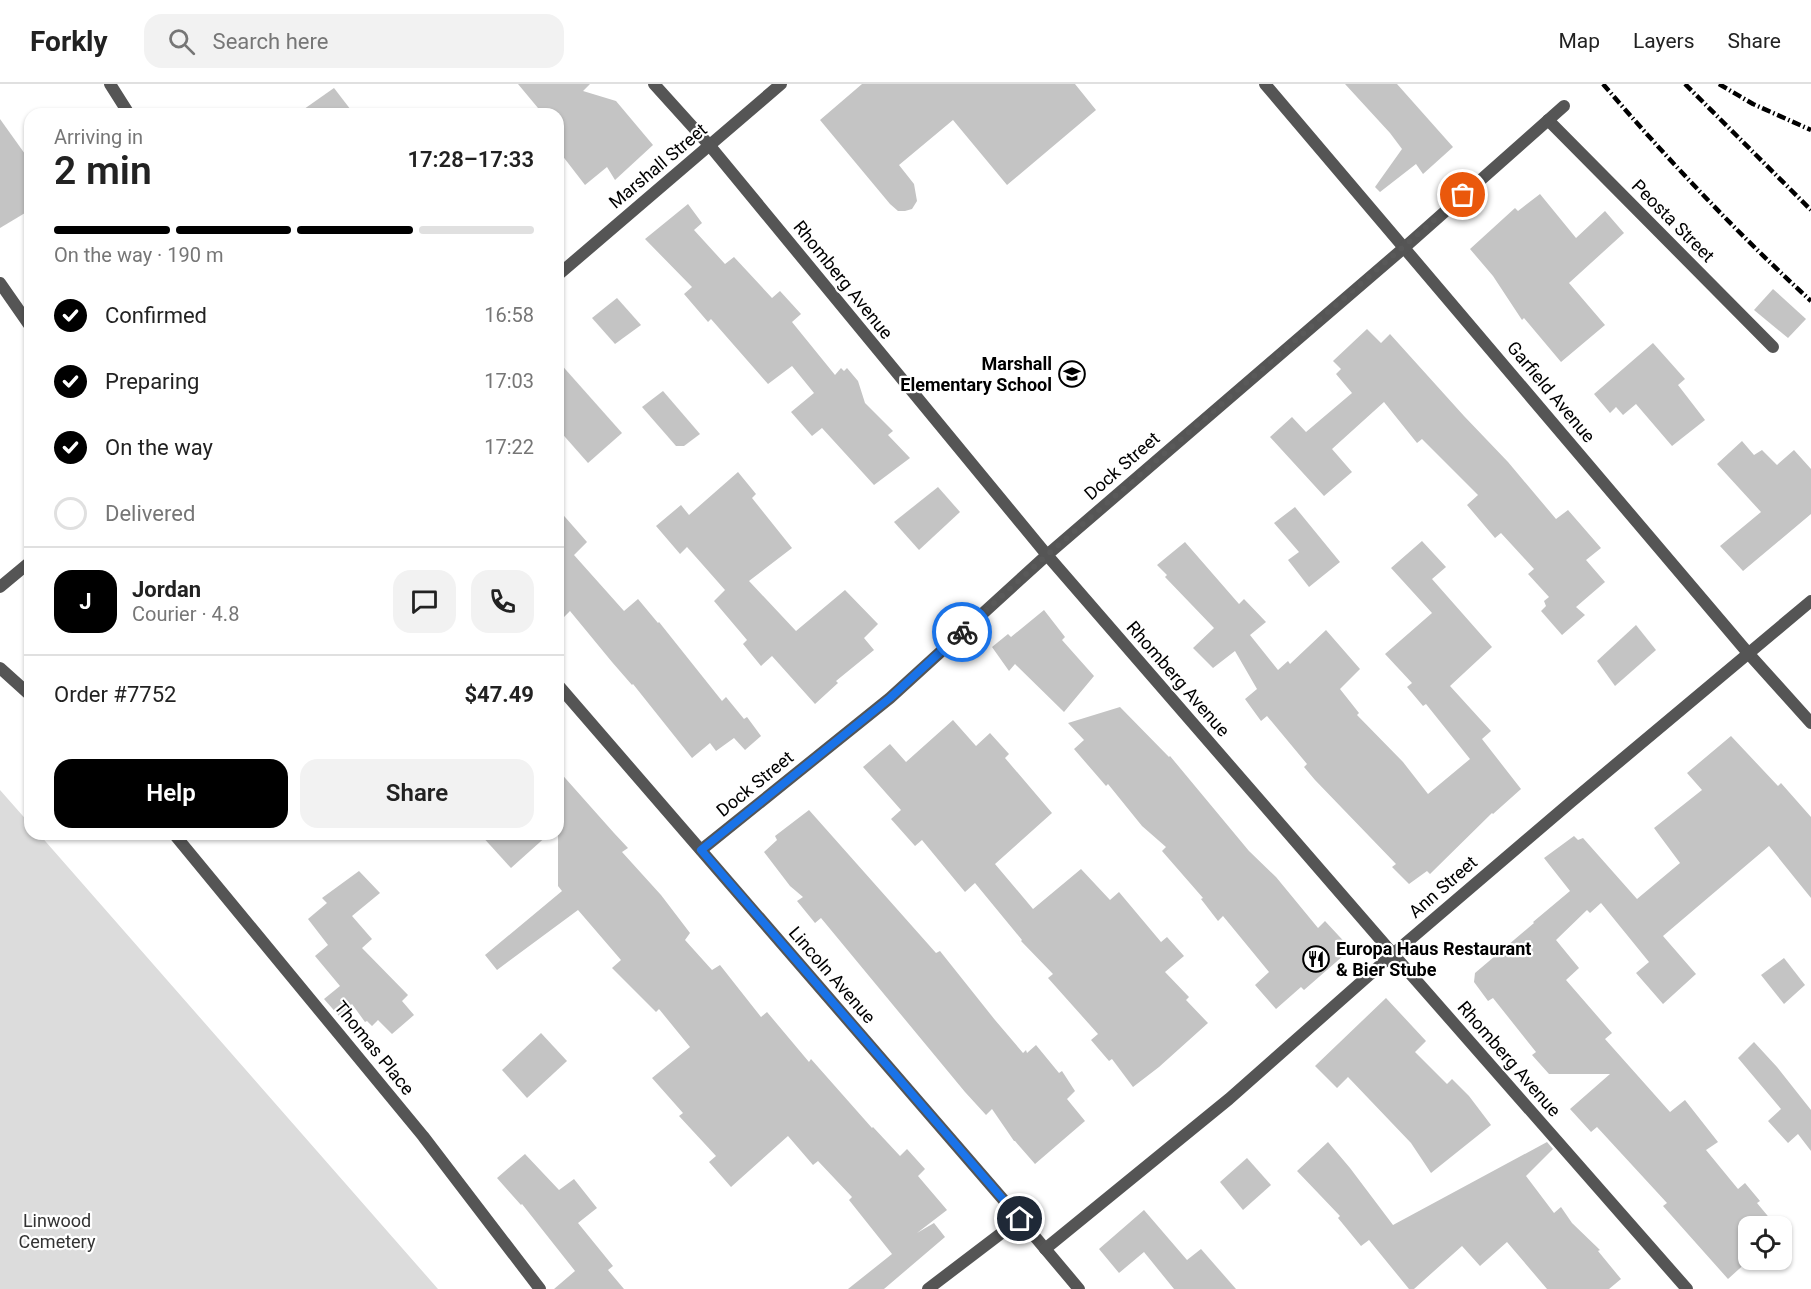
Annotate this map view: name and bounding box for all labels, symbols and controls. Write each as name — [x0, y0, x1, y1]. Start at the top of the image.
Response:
search box — [144, 14, 564, 68]
text: Forkly — [30, 25, 108, 58]
icon: search — [165, 25, 198, 58]
text: Search here — [213, 29, 328, 54]
text: Map — [1558, 29, 1600, 53]
text: Layers — [1633, 29, 1694, 53]
text: Share — [1727, 29, 1781, 53]
street label: Marshall Street — [604, 119, 711, 213]
text: Arriving in — [54, 125, 143, 149]
text: 17:28–17:33 — [407, 147, 534, 172]
text: 2 min — [54, 148, 152, 194]
pin — [1437, 169, 1488, 220]
street label: Peosta Street — [1628, 175, 1719, 266]
icon: bag — [1446, 178, 1479, 211]
street label: Rhomberg Avenue — [789, 216, 898, 343]
text: On the way · 190 m — [54, 243, 223, 267]
icon: check — [54, 299, 87, 332]
text: Confirmed — [105, 303, 207, 328]
text: 16:58 — [484, 303, 534, 327]
street label: Garfield Avenue — [1503, 337, 1600, 447]
place label: Marshall Elementary School — [900, 353, 1052, 395]
school or university icon: Marshall Elementary School — [1057, 359, 1087, 389]
icon: check — [54, 365, 87, 398]
text: Preparing — [105, 369, 199, 394]
text: 17:03 — [484, 369, 534, 393]
street label: Dock Street — [1080, 427, 1164, 504]
icon: check — [54, 431, 87, 464]
text: On the way — [105, 435, 213, 460]
text: 17:22 — [484, 435, 534, 459]
text: Delivered — [105, 501, 195, 526]
button: chat — [393, 570, 456, 633]
button: phone — [471, 570, 534, 633]
text: Jordan — [132, 577, 201, 602]
text: J — [79, 589, 92, 614]
text: Courier · 4.8 — [132, 602, 239, 626]
courier — [932, 602, 992, 662]
icon: bike — [946, 616, 979, 649]
street label: Rhomberg Avenue — [1123, 617, 1234, 741]
text: Order #7752 — [54, 682, 176, 707]
text: $47.49 — [465, 682, 534, 707]
street label: Dock Street — [712, 746, 797, 821]
button: Help — [54, 759, 288, 828]
button: Share — [300, 759, 534, 828]
street label: Ann Street — [1404, 851, 1481, 922]
street label: Lincoln Avenue — [785, 922, 880, 1027]
place label: Europa Haus Restaurant & Bier Stube — [1336, 938, 1531, 980]
restaurant icon: Europa Haus Restaurant & Bier Stube — [1301, 944, 1331, 974]
street label: Thomas Place — [330, 996, 419, 1099]
street label: Rhomberg Avenue — [1454, 997, 1565, 1121]
pin — [994, 1193, 1045, 1244]
icon: home — [1003, 1202, 1036, 1235]
park label: Linwood Cemetery — [19, 1210, 96, 1252]
map controls — [1738, 1216, 1792, 1270]
button: locate — [1738, 1216, 1792, 1270]

